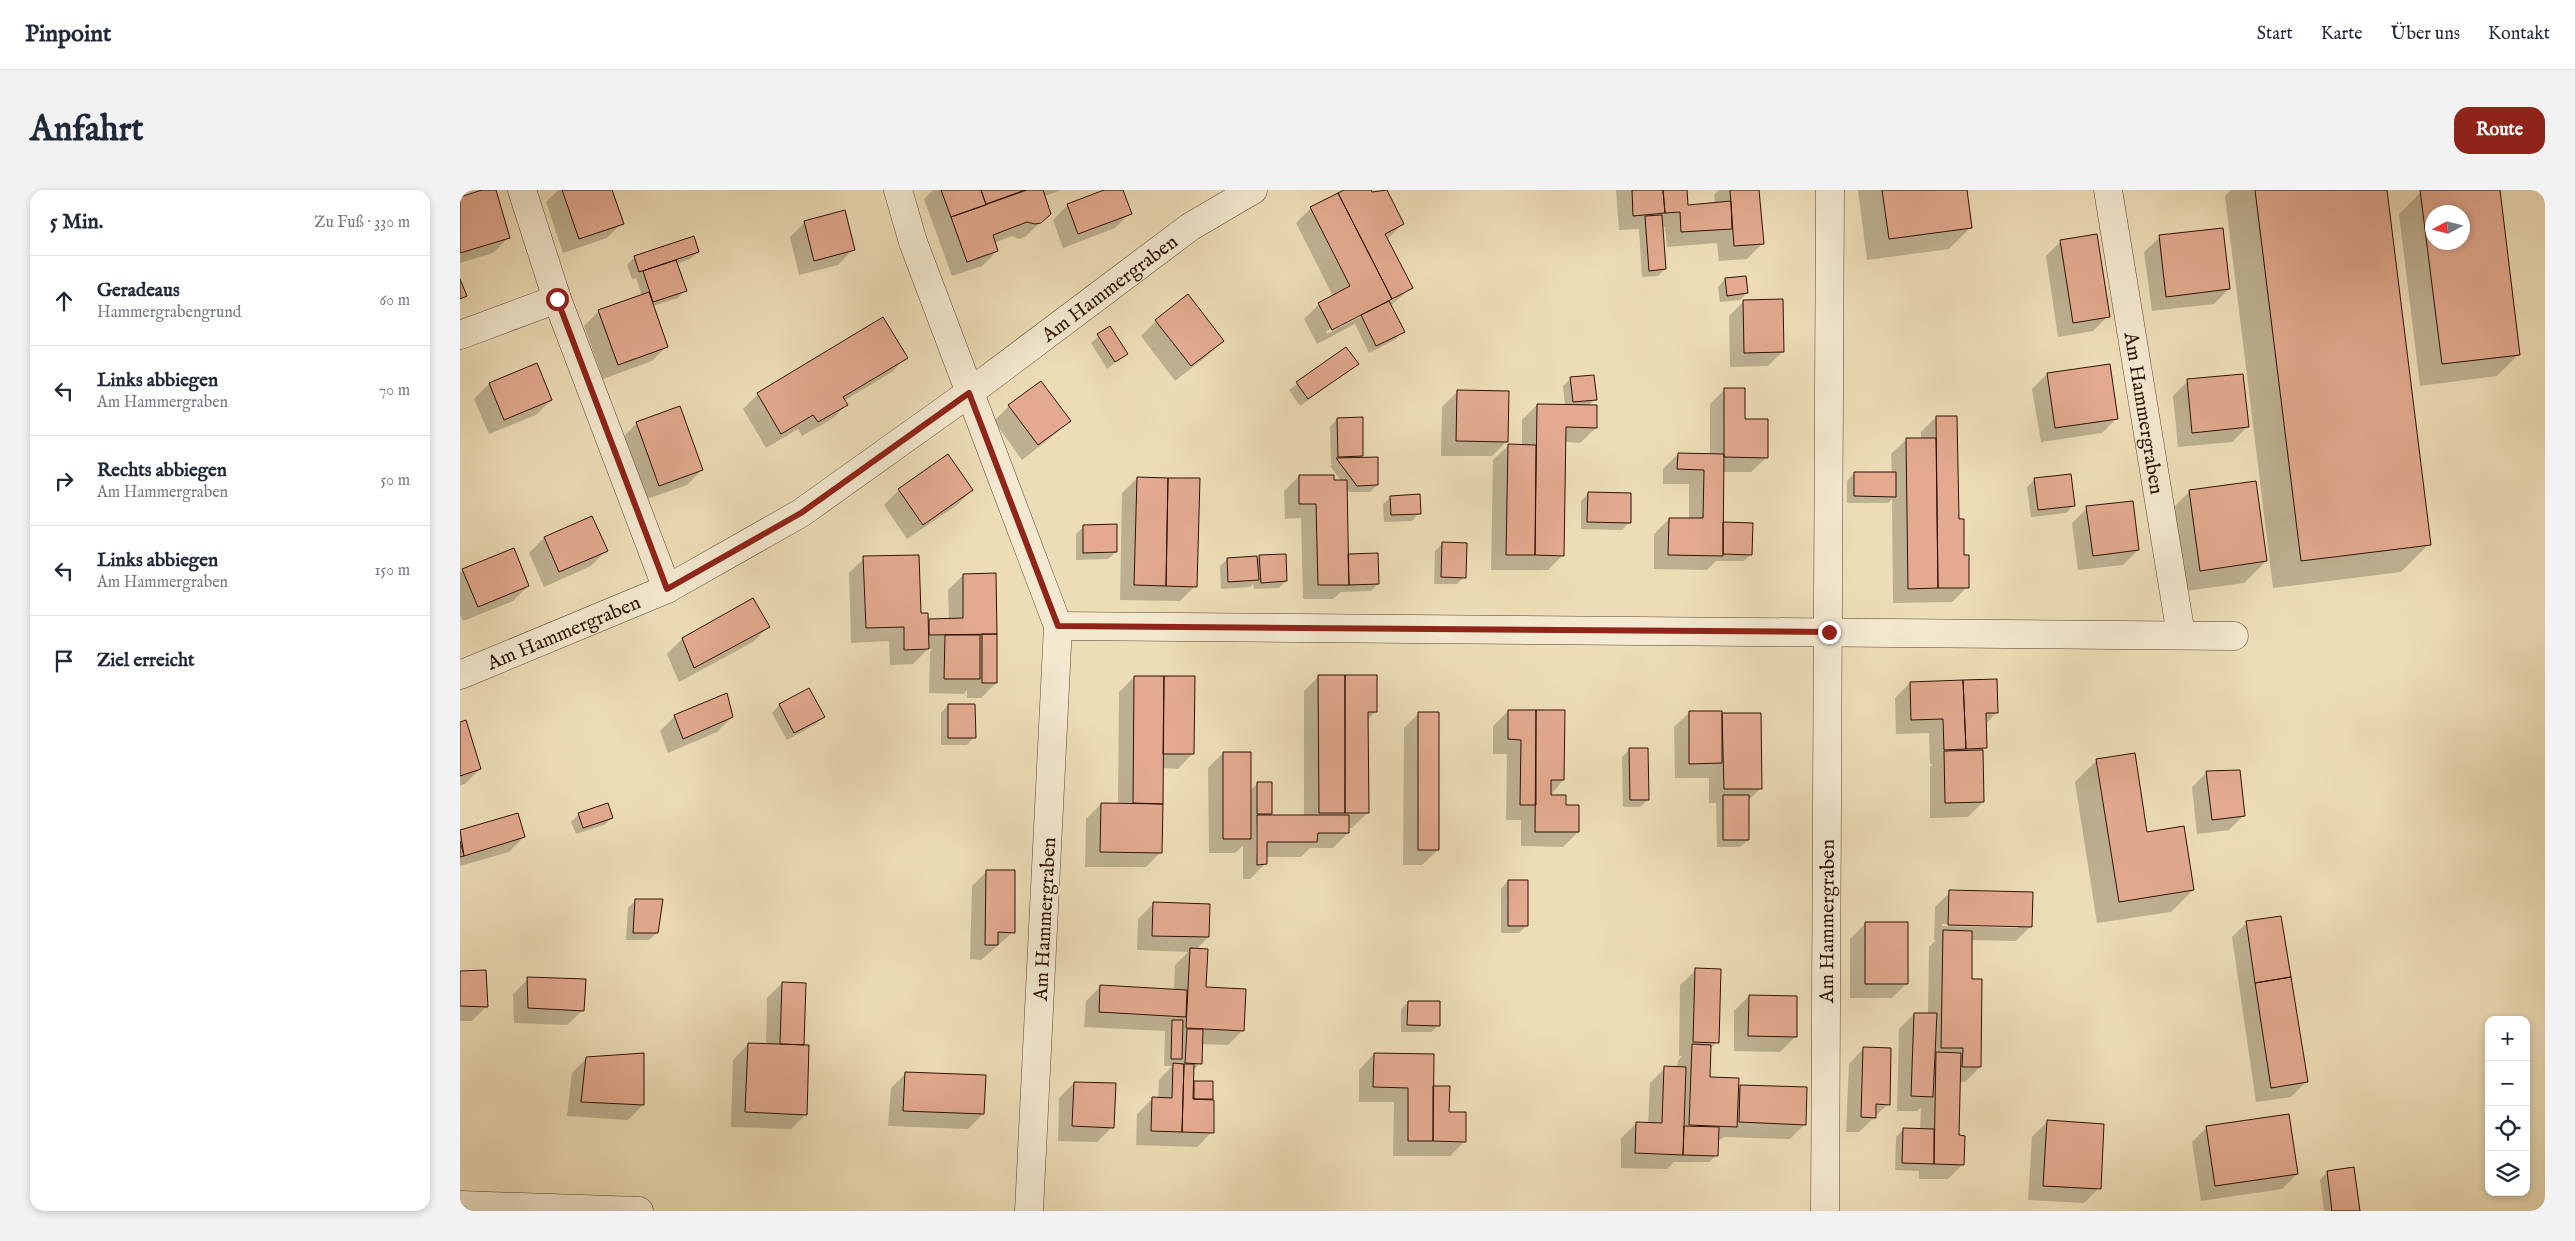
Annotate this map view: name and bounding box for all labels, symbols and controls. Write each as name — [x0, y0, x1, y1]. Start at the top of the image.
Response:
text: Pinpoint — [25, 19, 111, 50]
text: Start — [2257, 23, 2293, 46]
text: Karte — [2321, 23, 2363, 46]
text: Über uns — [2391, 23, 2460, 46]
text: Kontakt — [2488, 23, 2550, 46]
button: Route — [2454, 107, 2545, 154]
text: Anfahrt — [30, 108, 144, 153]
north arrow — [2425, 205, 2470, 250]
text: 5 Min. — [50, 209, 103, 236]
text: Zu Fuß · 330 m — [314, 213, 410, 233]
street label: Am Hammergraben — [1036, 229, 1183, 349]
text: Geradeaus — [97, 279, 180, 303]
icon: ahead — [50, 287, 78, 315]
route start — [546, 288, 569, 311]
text: 60 m — [380, 291, 410, 311]
text: Hammergrabengrund — [97, 303, 241, 323]
street label: Am Hammergraben — [2117, 329, 2169, 497]
text: Links abbiegen — [97, 369, 218, 393]
icon: left — [50, 377, 78, 405]
text: 70 m — [379, 381, 410, 401]
text: Am Hammergraben — [97, 393, 228, 413]
text: Rechts abbiegen — [97, 459, 227, 483]
icon: right — [50, 467, 78, 495]
text: 50 m — [381, 471, 410, 491]
text: Am Hammergraben — [97, 483, 228, 503]
text: Links abbiegen — [97, 549, 218, 573]
icon: left — [50, 557, 78, 585]
text: 150 m — [375, 561, 410, 581]
text: Am Hammergraben — [97, 573, 228, 593]
street label: Am Hammergraben — [483, 590, 645, 677]
route end — [1818, 621, 1841, 644]
icon: arrive — [50, 647, 78, 675]
text: Ziel erreicht — [97, 649, 195, 673]
street label: Am Hammergraben — [1029, 836, 1062, 1003]
street label: Am Hammergraben — [1815, 839, 1841, 1004]
map controls — [2485, 1016, 2530, 1196]
button: + — [2485, 1016, 2530, 1061]
button: − — [2485, 1061, 2530, 1106]
button: locate — [2485, 1106, 2530, 1151]
button: layers — [2485, 1151, 2530, 1196]

